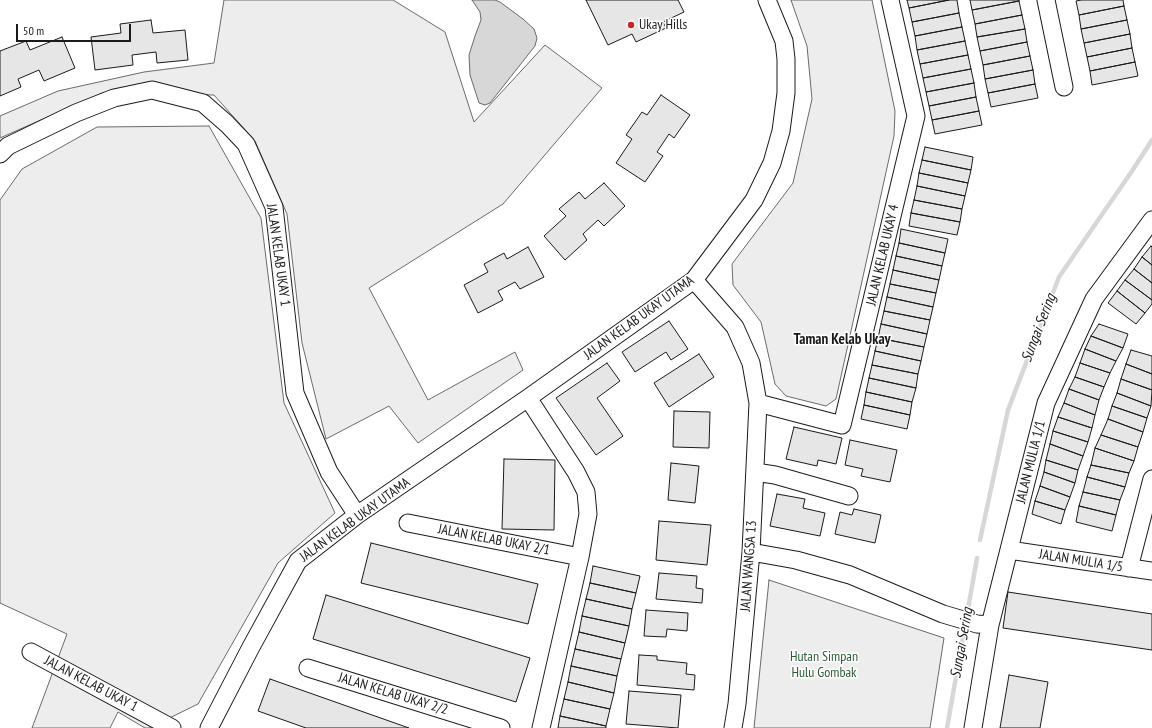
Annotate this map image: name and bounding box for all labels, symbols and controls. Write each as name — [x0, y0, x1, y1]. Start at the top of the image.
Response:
scale bar — [18, 16, 133, 42]
place label: Ukay Hills — [639, 17, 687, 33]
marker: Ukay Hills — [626, 20, 636, 30]
text: 50 m — [23, 23, 44, 38]
street label: JALAN KELAB UKAY 1 — [262, 203, 294, 307]
street label: JALAN KELAB UKAY 4 — [863, 203, 903, 307]
street label: JALAN KELAB UKAY UTAMA — [581, 272, 697, 364]
water label: Sungai Sering — [1018, 291, 1060, 365]
district label: Taman Kelab Ukay — [793, 331, 891, 349]
street label: JALAN MULIA 1/1 — [1013, 419, 1049, 505]
street label: JALAN KELAB UKAY UTAMA — [297, 474, 413, 566]
street label: JALAN WANGSA 13 — [737, 520, 761, 612]
street label: JALAN KELAB UKAY 2/1 — [437, 521, 551, 559]
street label: JALAN MULIA 1/5 — [1038, 546, 1124, 576]
water label: Sungai Sering — [947, 606, 977, 680]
park label: Hutan Simpan Hulu Gombak — [790, 649, 858, 682]
street label: JALAN KELAB UKAY 1 — [41, 652, 141, 716]
street label: JALAN KELAB UKAY 2/2 — [336, 669, 450, 719]

